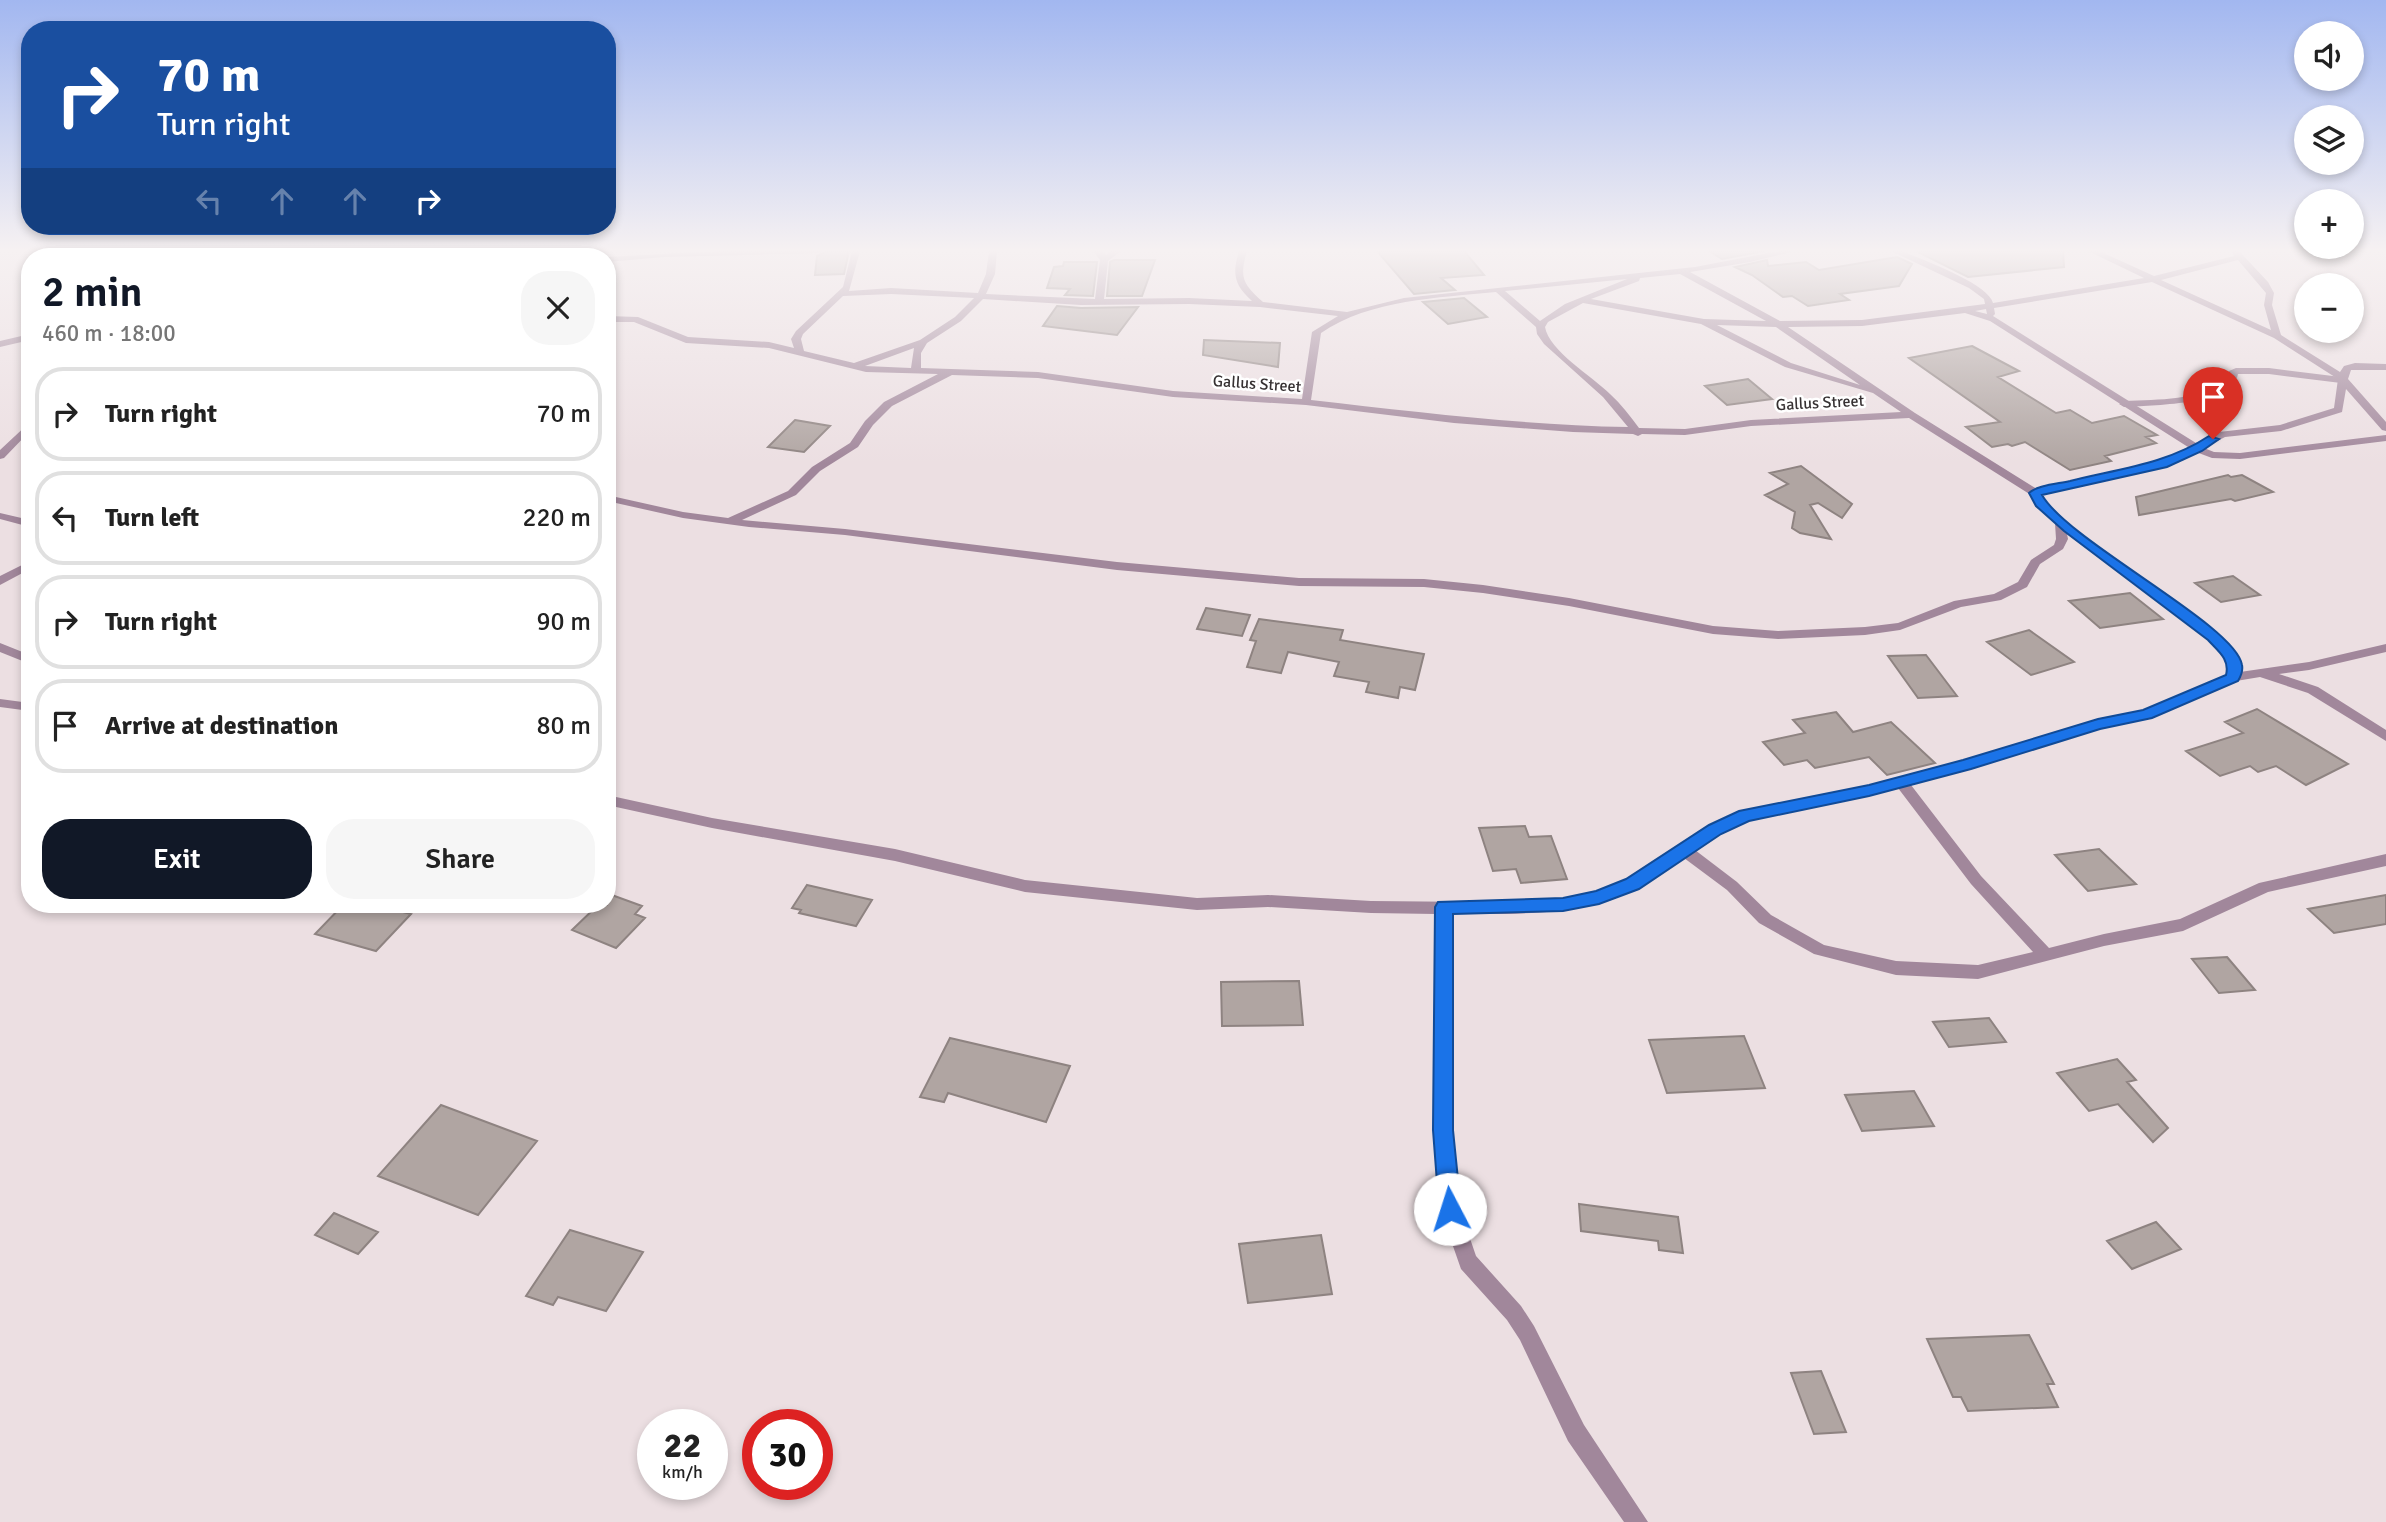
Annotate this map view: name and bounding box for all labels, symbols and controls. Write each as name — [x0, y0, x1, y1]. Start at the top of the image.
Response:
map controls — [2294, 21, 2364, 343]
button: sound — [2294, 21, 2364, 91]
text: 70 m — [157, 45, 260, 105]
icon: right — [42, 49, 133, 140]
text: Turn right — [157, 105, 290, 144]
button: layers — [2294, 105, 2364, 175]
icon: left — [190, 182, 228, 220]
icon: ahead — [263, 182, 301, 220]
icon: ahead — [336, 182, 374, 220]
icon: right — [409, 182, 447, 220]
button: + — [2294, 189, 2364, 259]
text: 2 min — [42, 267, 143, 318]
button: close — [521, 271, 595, 345]
button: − — [2294, 273, 2364, 343]
text: 460 m · 18:00 — [42, 319, 176, 348]
pin — [2183, 367, 2243, 439]
street label: Gallus Street — [1212, 371, 1302, 397]
icon: arrive — [2194, 378, 2232, 416]
street label: Gallus Street — [1775, 391, 1865, 415]
icon: right — [46, 395, 84, 433]
text: Turn right — [105, 398, 217, 430]
text: 70 m — [536, 398, 591, 430]
icon: left — [46, 499, 84, 537]
text: Turn left — [105, 502, 199, 534]
text: 220 m — [522, 502, 591, 534]
icon: right — [46, 603, 84, 641]
text: Turn right — [105, 606, 217, 638]
text: 90 m — [536, 606, 591, 638]
icon: arrive — [46, 707, 84, 745]
text: Arrive at destination — [105, 710, 338, 742]
text: 80 m — [536, 710, 591, 742]
button: Exit — [42, 819, 312, 899]
button: Share — [326, 819, 595, 899]
position arrow — [1413, 1172, 1487, 1246]
speed limit sign: 30 — [742, 1409, 833, 1500]
text: 22 — [664, 1424, 701, 1467]
text: km/h — [662, 1461, 703, 1483]

